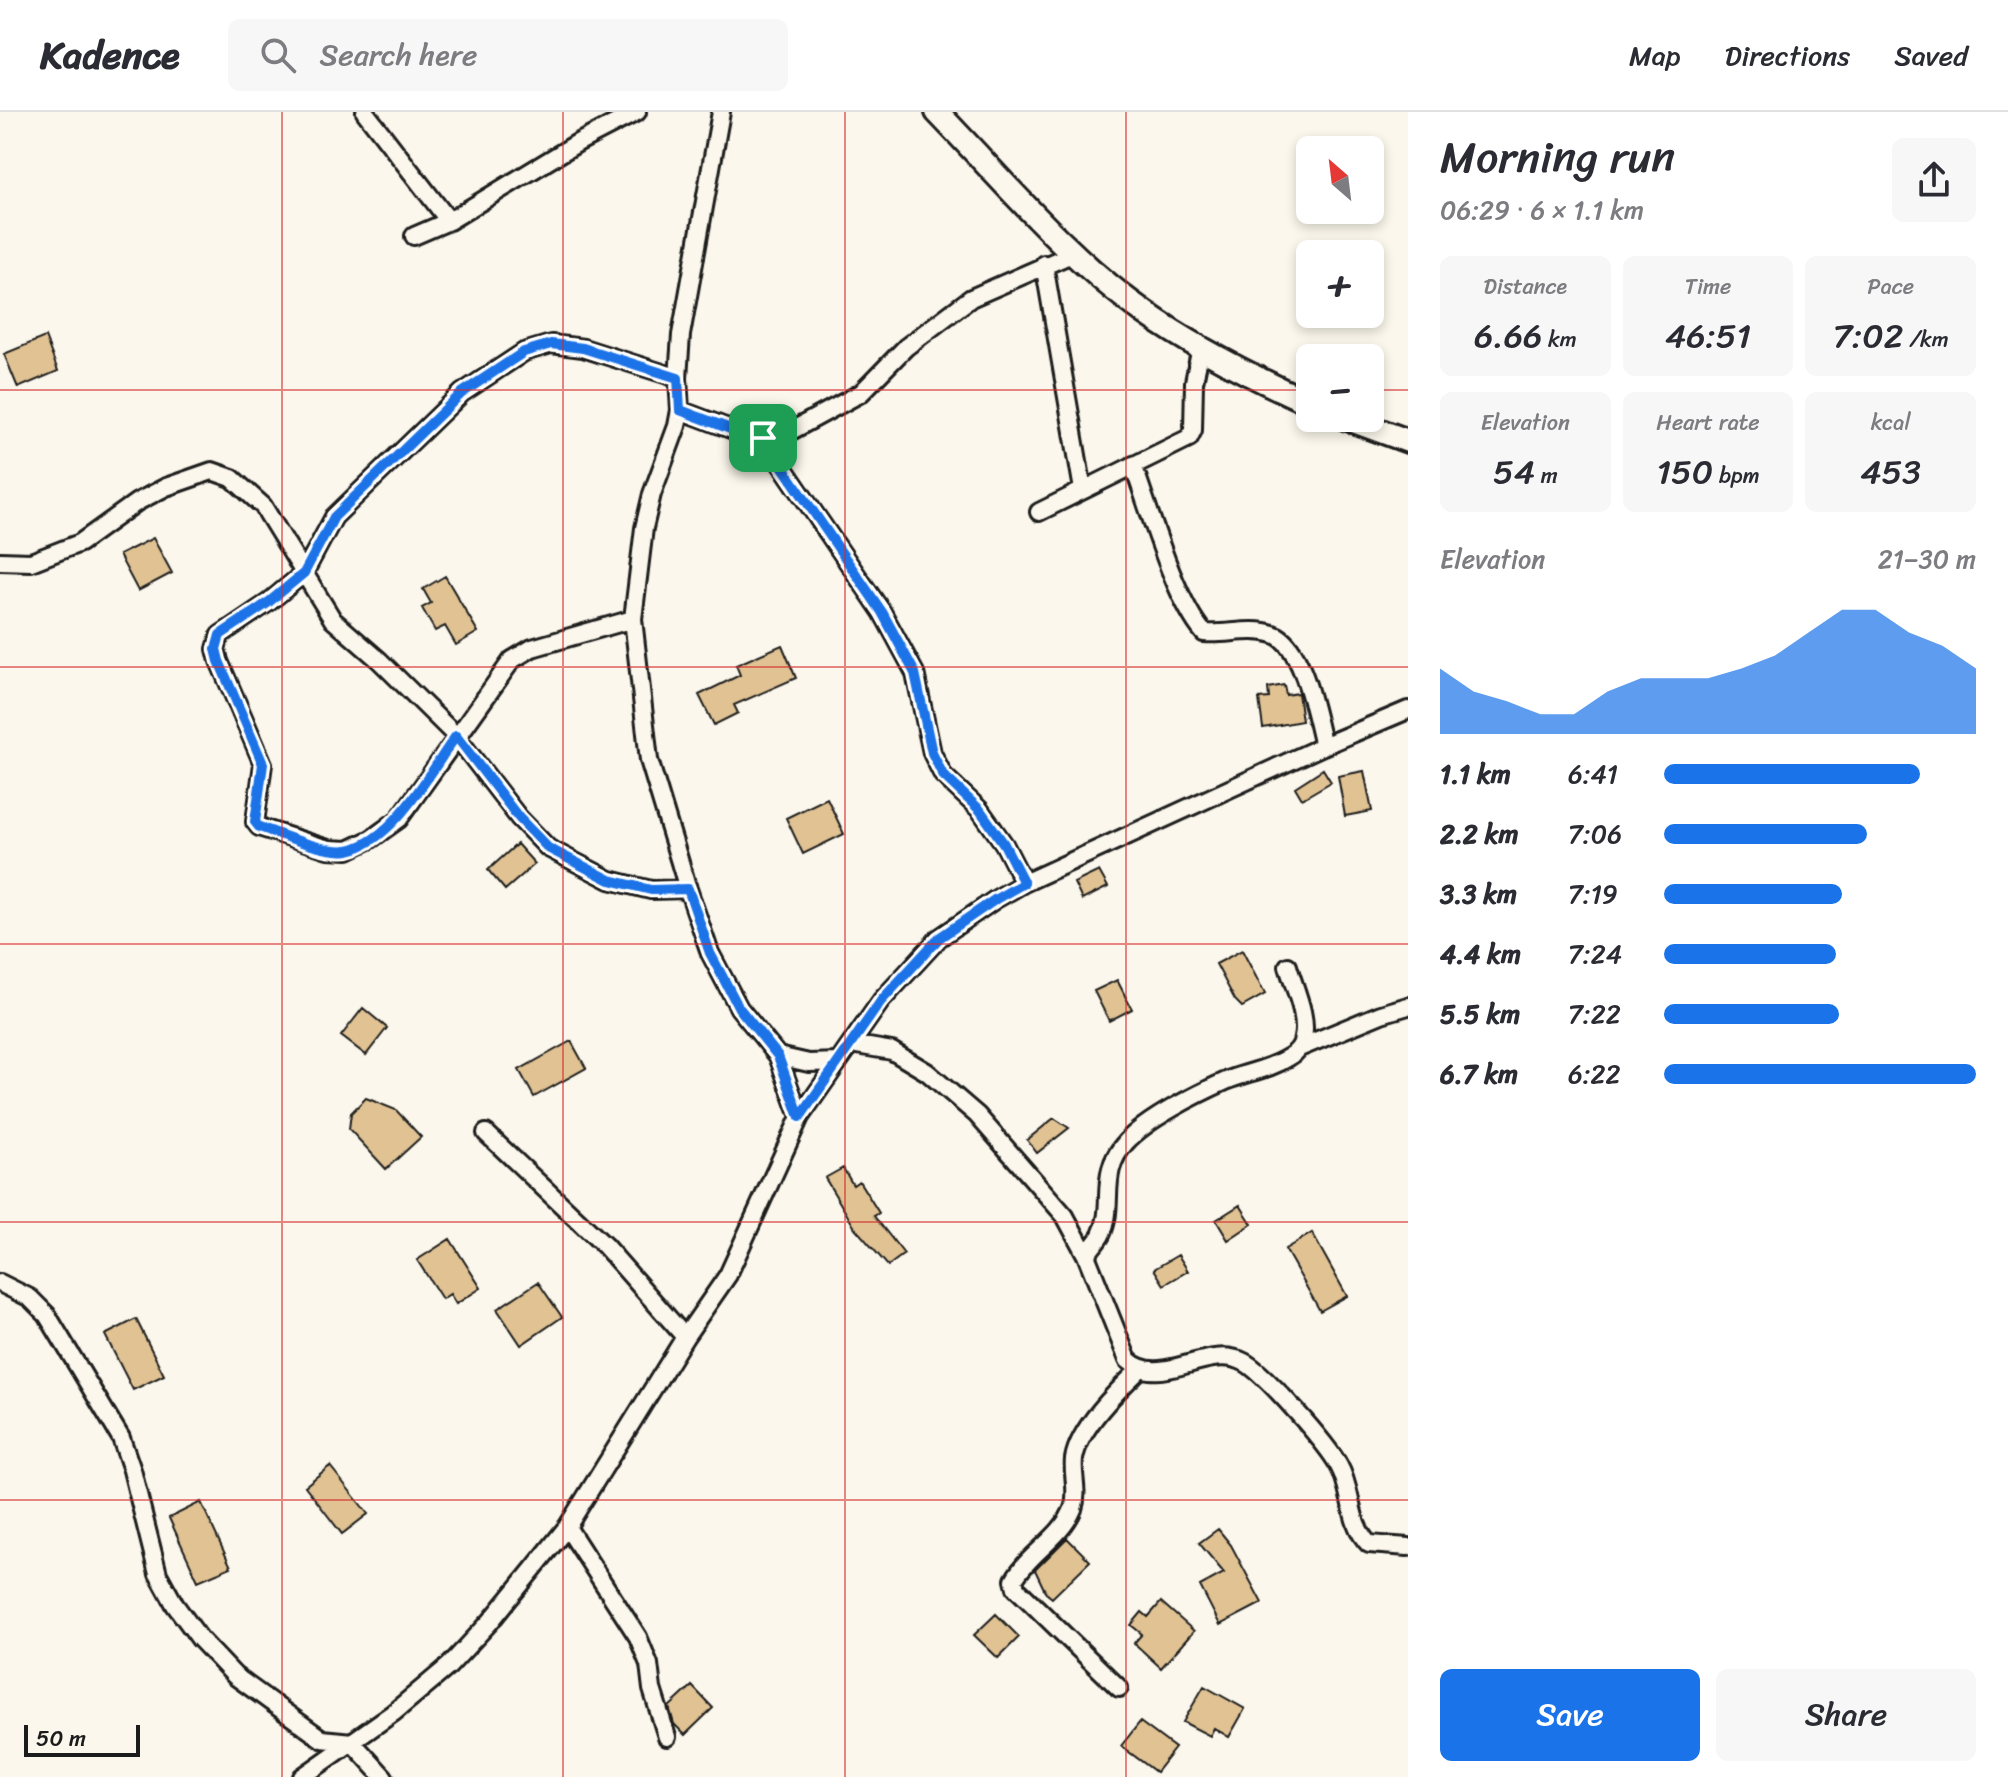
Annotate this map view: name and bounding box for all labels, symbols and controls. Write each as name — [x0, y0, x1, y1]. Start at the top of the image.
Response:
search box — [228, 19, 788, 91]
text: Kadence — [40, 22, 180, 89]
text: Search here — [320, 28, 478, 82]
text: Map — [1629, 31, 1681, 80]
text: Directions — [1725, 31, 1850, 80]
text: Saved — [1894, 31, 1968, 80]
icon: search — [256, 33, 300, 77]
text: Morning run — [1440, 118, 1675, 196]
north arrow — [1296, 136, 1384, 224]
map controls — [1296, 136, 1384, 432]
button: share — [1892, 138, 1976, 222]
text: 06:29 · 6 × 1.1 km — [1440, 187, 1644, 233]
button: + — [1296, 240, 1384, 328]
text: Distance — [1484, 267, 1567, 306]
text: Time — [1685, 267, 1731, 306]
text: Pace — [1867, 267, 1914, 306]
text: 6.66 — [1474, 306, 1542, 366]
text: 46:51 — [1665, 306, 1751, 366]
text: 7:02 — [1833, 306, 1903, 366]
text: km — [1542, 320, 1577, 359]
text: /km — [1903, 320, 1949, 359]
button: − — [1296, 344, 1384, 432]
text: Elevation — [1481, 403, 1570, 442]
text: Heart rate — [1656, 403, 1760, 442]
text: kcal — [1871, 403, 1911, 442]
pin — [729, 404, 797, 472]
icon: arrive — [741, 416, 785, 460]
text: 54 — [1493, 442, 1535, 502]
text: 150 — [1656, 442, 1713, 502]
text: 453 — [1860, 442, 1921, 502]
text: m — [1535, 456, 1558, 495]
text: bpm — [1713, 456, 1760, 495]
text: Elevation — [1440, 536, 1545, 582]
text: 21–30 m — [1878, 536, 1976, 582]
text: 1.1 km — [1440, 751, 1511, 797]
text: 6:41 — [1568, 751, 1618, 797]
text: 2.2 km — [1440, 811, 1518, 857]
text: 7:06 — [1568, 811, 1622, 857]
text: 3.3 km — [1440, 871, 1517, 917]
text: 7:19 — [1568, 871, 1618, 917]
text: 4.4 km — [1440, 931, 1521, 977]
text: 7:24 — [1568, 931, 1622, 977]
text: 5.5 km — [1440, 991, 1520, 1037]
text: 7:22 — [1568, 991, 1621, 1037]
text: 6.7 km — [1440, 1051, 1518, 1097]
text: 6:22 — [1568, 1051, 1621, 1097]
button: Save — [1440, 1669, 1700, 1761]
button: Share — [1716, 1669, 1976, 1761]
text: 50 m — [36, 1719, 86, 1758]
scale bar — [24, 1721, 140, 1757]

